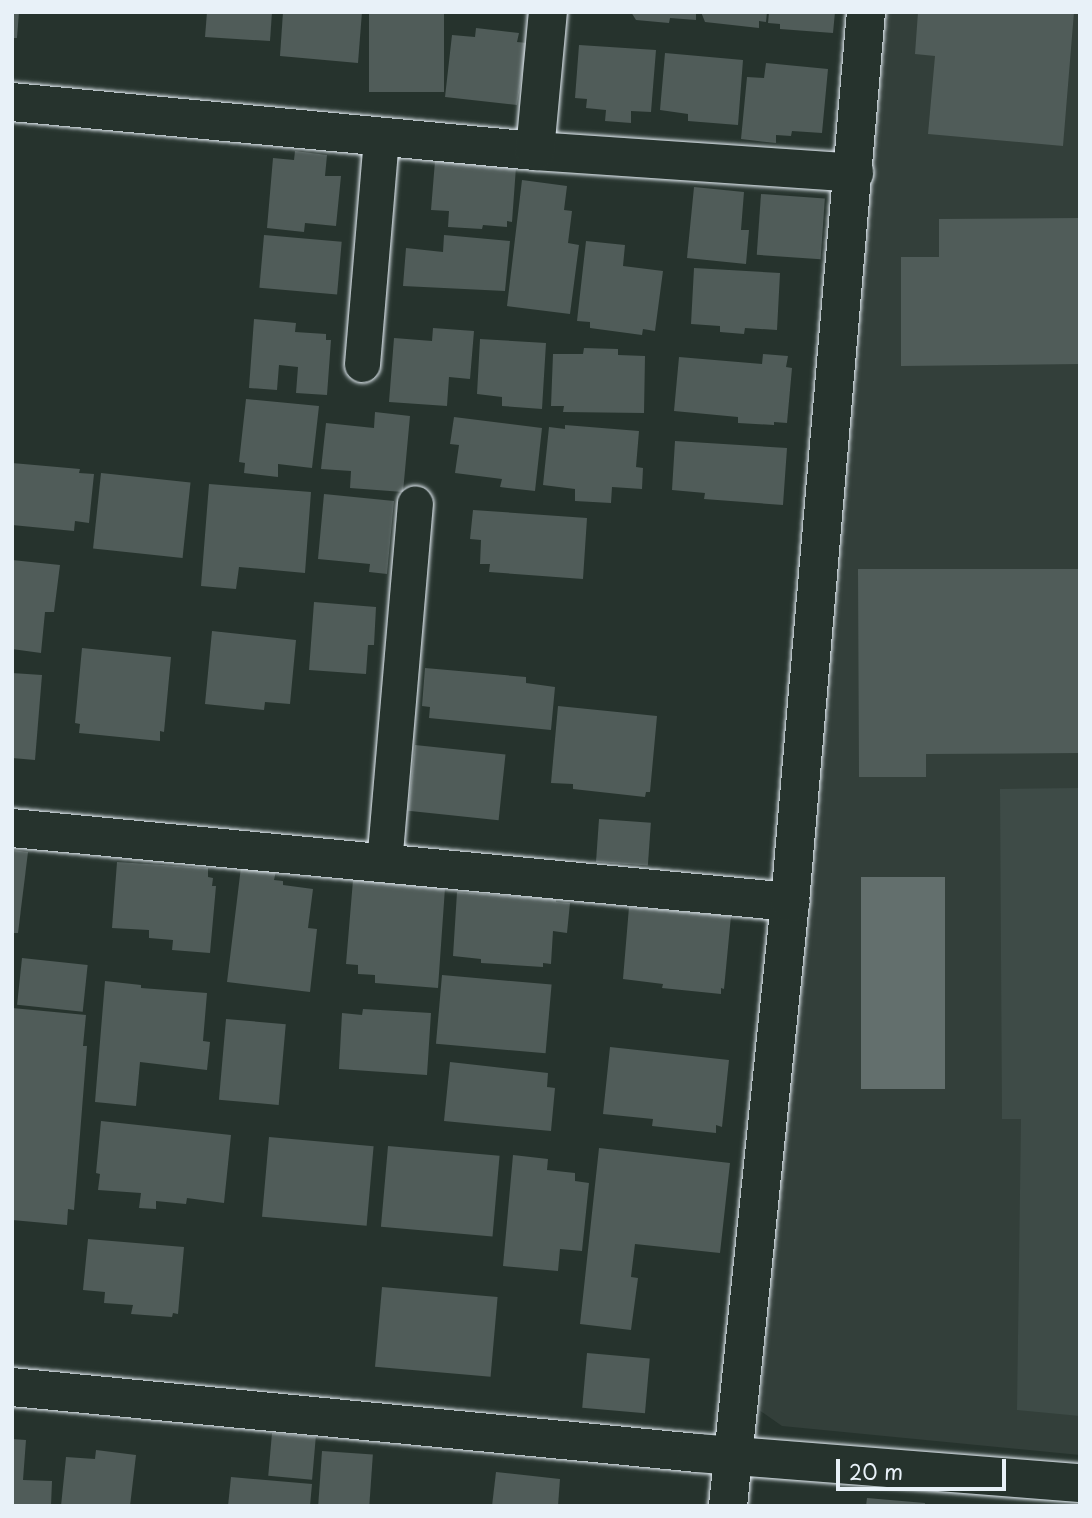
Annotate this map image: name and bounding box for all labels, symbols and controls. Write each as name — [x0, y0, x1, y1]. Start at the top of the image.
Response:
scale bar — [840, 1444, 1010, 1488]
text: 20 m — [849, 1455, 903, 1487]

